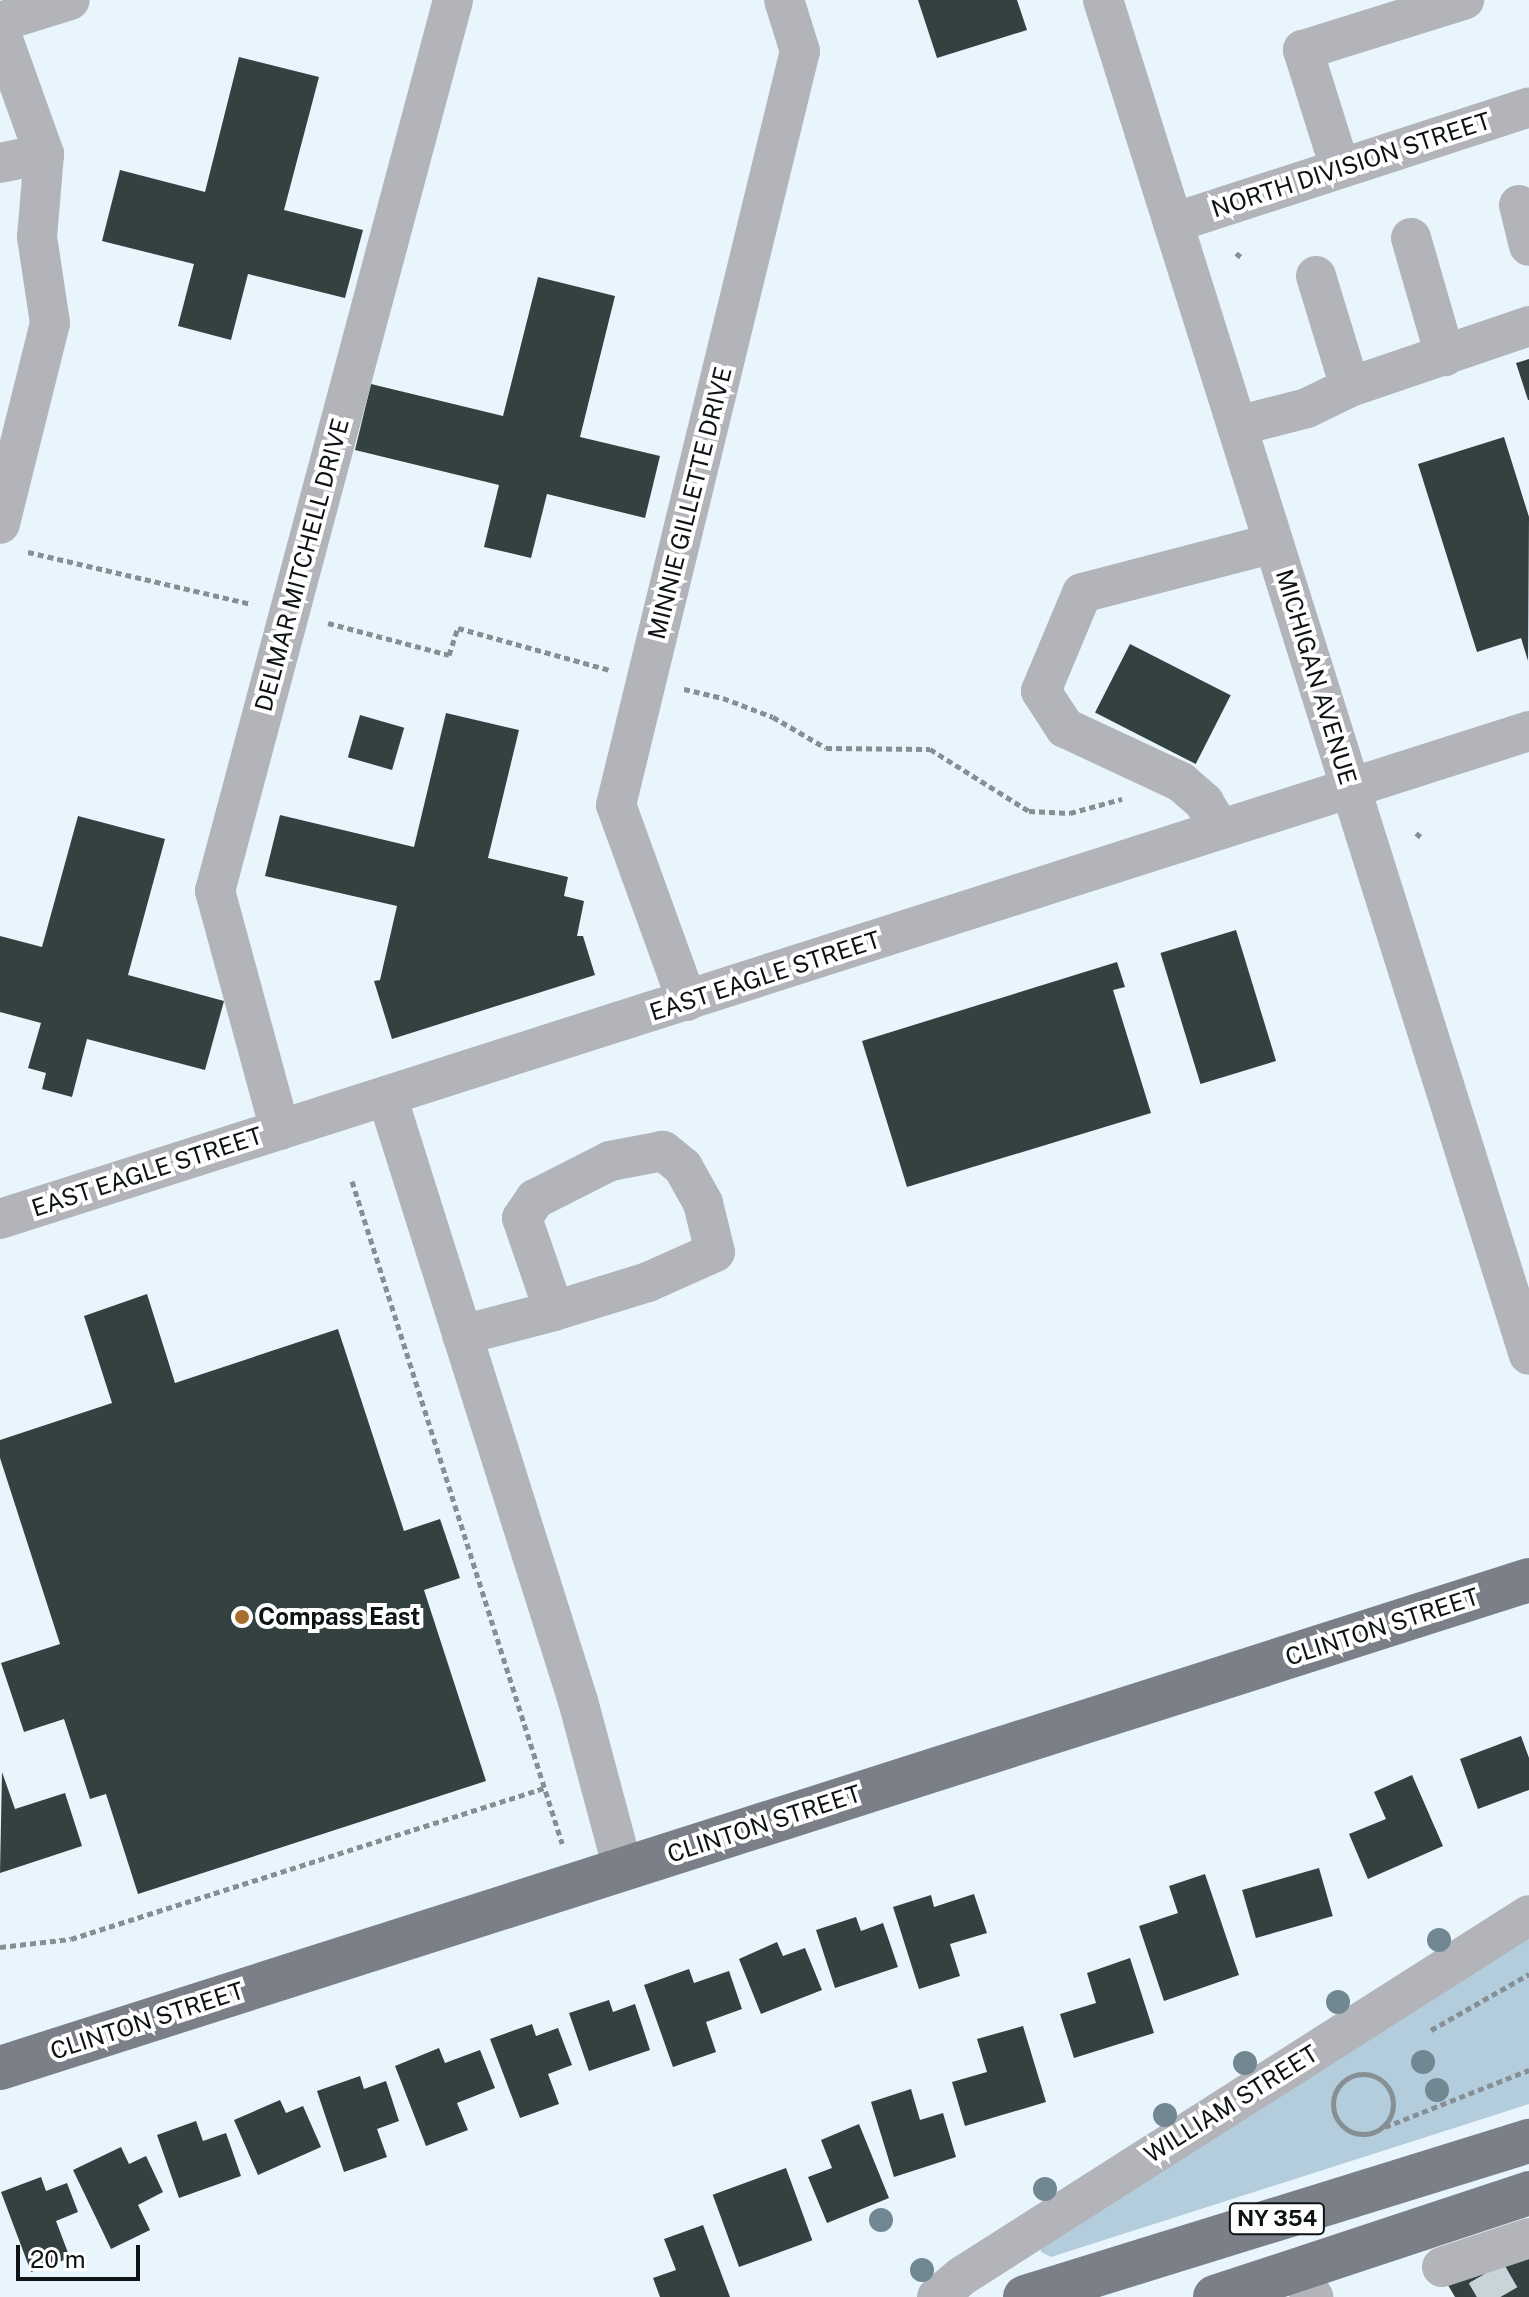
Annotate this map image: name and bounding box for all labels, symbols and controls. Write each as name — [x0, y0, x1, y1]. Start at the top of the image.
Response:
street label: NORTH DIVISION STREET — [1208, 106, 1494, 224]
street label: MINNIE GILLETTE DRIVE — [642, 364, 738, 642]
street label: DELMAR MITCHELL DRIVE — [249, 415, 355, 715]
street label: MICHIGAN AVENUE — [1270, 566, 1362, 788]
street label: EAST EAGLE STREET — [646, 925, 884, 1027]
street label: EAST EAGLE STREET — [28, 1121, 266, 1223]
street label: CLINTON STREET — [1282, 1582, 1482, 1672]
place label: Compass East — [258, 1603, 420, 1631]
marker: Compass East — [233, 1608, 251, 1626]
street label: CLINTON STREET — [664, 1779, 864, 1869]
street label: CLINTON STREET — [47, 1976, 247, 2066]
street label: WILLIAM STREET — [1139, 2039, 1323, 2169]
road number: NY 354 — [1227, 2201, 1327, 2237]
scale bar — [20, 2229, 144, 2279]
text: 20 m — [30, 2245, 86, 2273]

